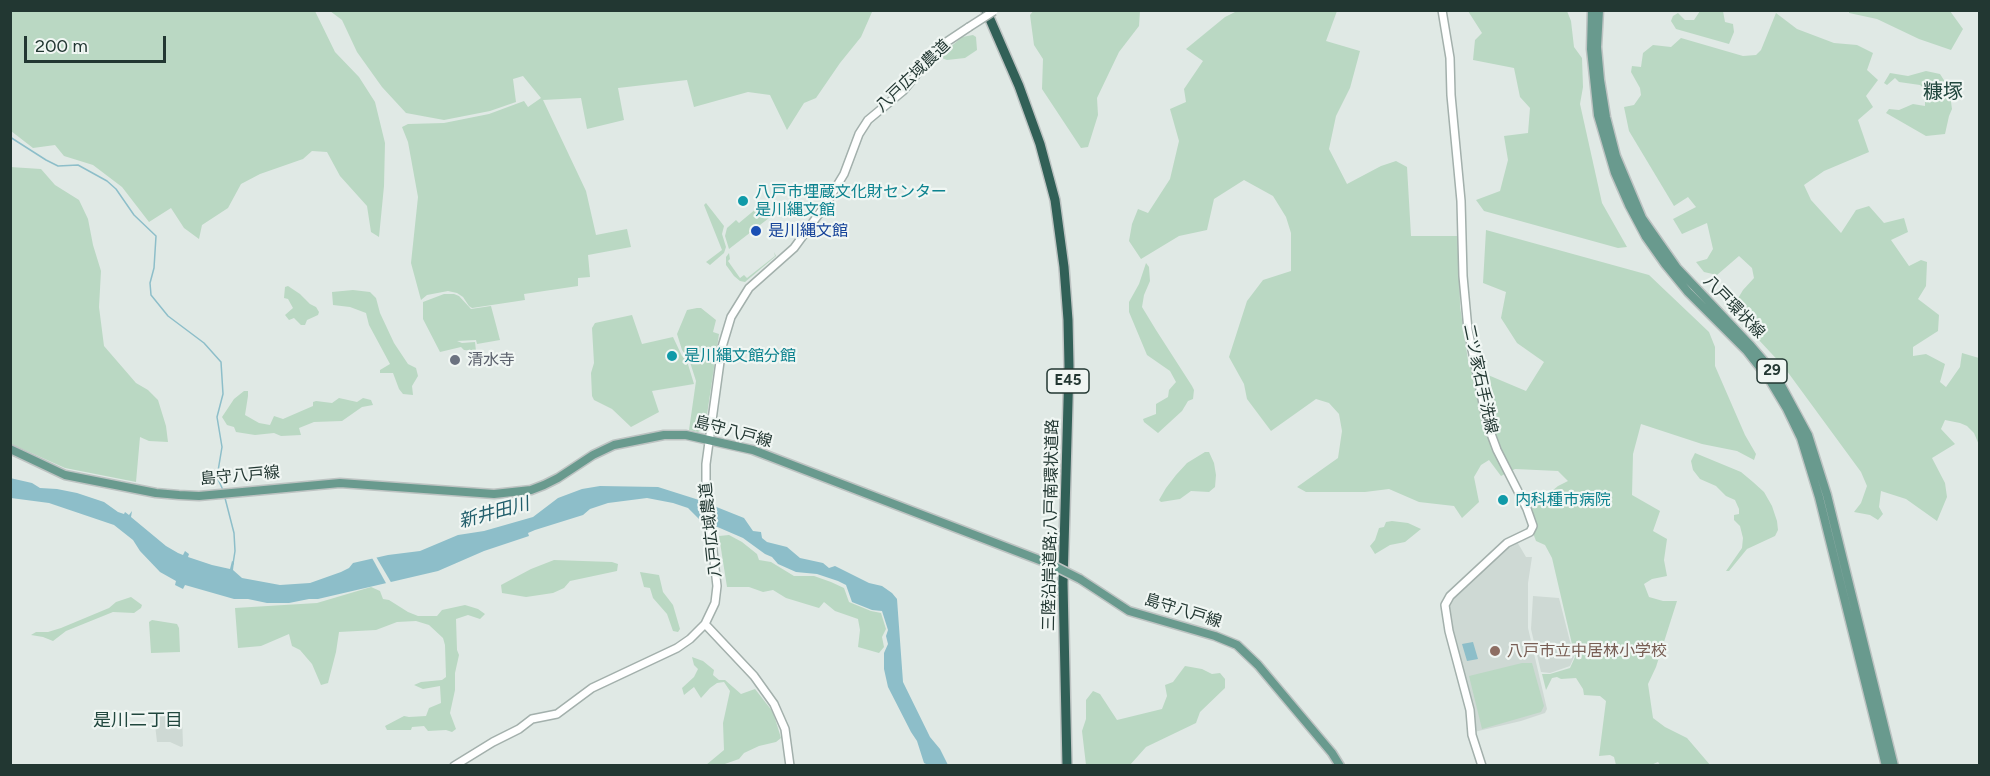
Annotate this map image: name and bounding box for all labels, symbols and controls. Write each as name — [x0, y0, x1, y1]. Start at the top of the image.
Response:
scale bar — [27, 24, 170, 62]
text: 200 m — [35, 35, 88, 57]
street label: 八戸広域農道 — [872, 36, 954, 116]
district label: 糠塚 — [1923, 80, 1963, 104]
place label: 八戸市埋蔵文化財センター 是川縄文館 — [755, 182, 947, 220]
marker: 八戸市埋蔵文化財センター 是川縄文館 — [736, 194, 750, 208]
place label: 是川縄文館 — [768, 221, 848, 241]
marker: 是川縄文館 — [749, 224, 763, 238]
street label: 八戸環状線 — [1699, 272, 1769, 342]
street label: 二ツ家石手洗線 — [1459, 322, 1501, 436]
place label: 是川縄文館分館 — [684, 346, 796, 366]
marker: 是川縄文館分館 — [665, 349, 679, 363]
place label: 清水寺 — [467, 350, 515, 370]
marker: 清水寺 — [448, 353, 462, 367]
road number: 29 — [1757, 359, 1787, 383]
road number: E45 — [1047, 369, 1089, 393]
street label: 島守八戸線 — [692, 412, 774, 452]
street label: 三陸沿岸道路;八戸南環状道路 — [1040, 419, 1062, 631]
street label: 島守八戸線 — [199, 463, 281, 489]
street label: 八戸広域農道 — [696, 481, 726, 579]
place label: 内科種市病院 — [1515, 490, 1611, 510]
water label: 新井田川 — [456, 493, 532, 533]
marker: 内科種市病院 — [1496, 493, 1510, 507]
street label: 島守八戸線 — [1142, 590, 1224, 632]
place label: 八戸市立中居林小学校 — [1507, 641, 1667, 661]
marker: 八戸市立中居林小学校 — [1488, 644, 1502, 658]
district label: 是川二丁目 — [93, 710, 183, 732]

